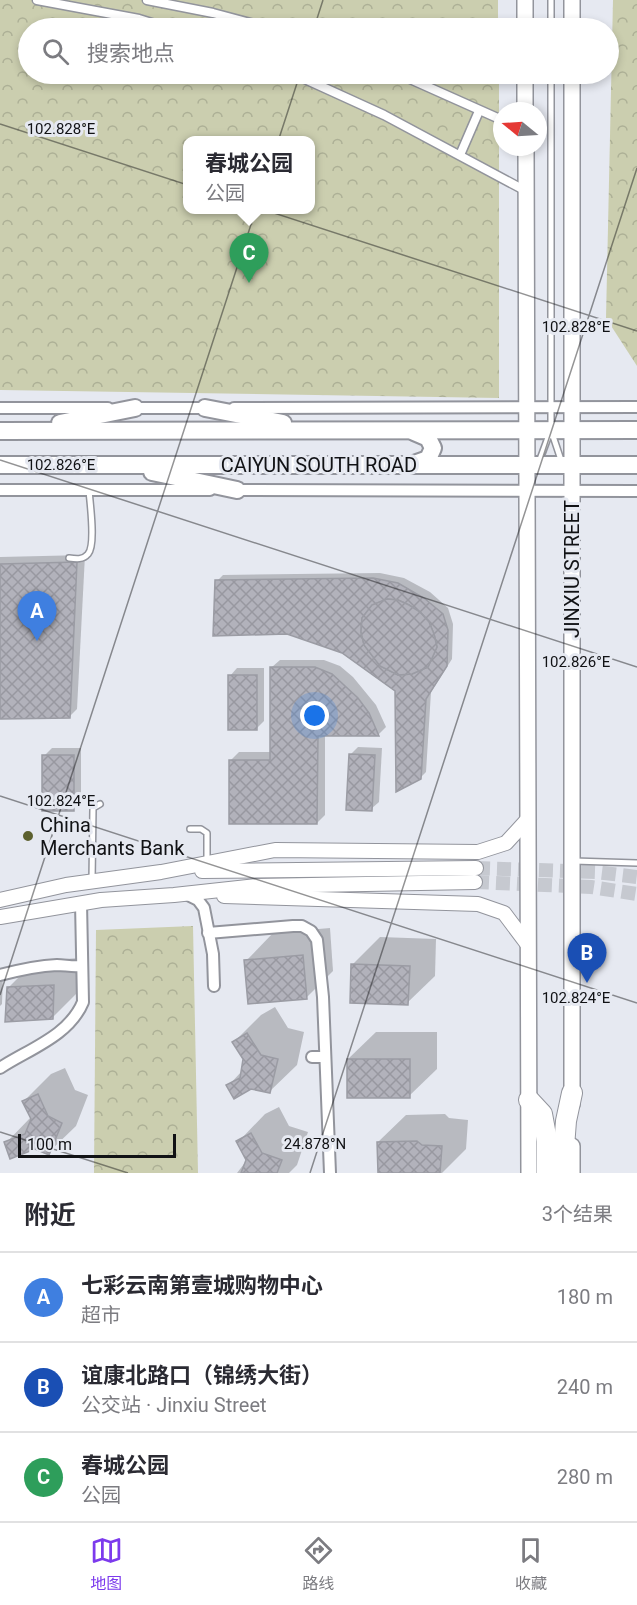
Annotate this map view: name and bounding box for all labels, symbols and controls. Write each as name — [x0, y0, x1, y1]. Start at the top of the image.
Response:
search box — [18, 18, 619, 84]
icon: search — [39, 35, 72, 68]
text: 搜索地点 — [87, 41, 175, 66]
north arrow — [493, 102, 547, 156]
text: 102.828°E — [27, 120, 96, 138]
popup — [183, 136, 315, 214]
text: 春城公园 — [205, 151, 293, 176]
text: 公园 — [205, 181, 245, 205]
pin: C — [230, 234, 268, 283]
text: 102.828°E — [542, 318, 611, 336]
street label: CAIYUN SOUTH ROAD — [221, 453, 417, 477]
text: 102.826°E — [27, 456, 96, 474]
street label: JINXIU STREET — [560, 500, 584, 638]
pin: A — [18, 592, 57, 641]
text: 102.826°E — [542, 653, 611, 671]
your location — [300, 701, 329, 730]
text: 102.824°E — [27, 792, 96, 810]
place label: China Merchants Bank — [40, 813, 185, 860]
marker: China Merchants Bank — [21, 829, 35, 843]
pin: B — [568, 934, 606, 983]
text: 102.824°E — [542, 989, 611, 1007]
scale bar — [18, 1131, 176, 1158]
text: 100 m — [27, 1135, 72, 1154]
text: 24.878°N — [284, 1135, 346, 1153]
text: 附近 — [24, 1200, 76, 1230]
text: 3个结果 — [542, 1202, 613, 1226]
text: 七彩云南第壹城购物中心 — [81, 1273, 323, 1298]
text: A — [37, 1285, 50, 1309]
text: 180 m — [557, 1285, 613, 1309]
text: 超市 — [81, 1303, 121, 1327]
text: 谊康北路口（锦绣大街） — [81, 1363, 323, 1388]
text: B — [37, 1375, 50, 1399]
text: 240 m — [557, 1375, 613, 1399]
text: 公交站 · Jinxiu Street — [81, 1393, 267, 1417]
text: 春城公园 — [81, 1453, 169, 1478]
text: C — [37, 1465, 50, 1489]
text: 280 m — [557, 1465, 613, 1489]
text: 公园 — [81, 1483, 121, 1507]
tab: 地图 — [90, 1534, 123, 1594]
tab: 路线 — [302, 1534, 335, 1594]
tab: 收藏 — [514, 1534, 547, 1594]

